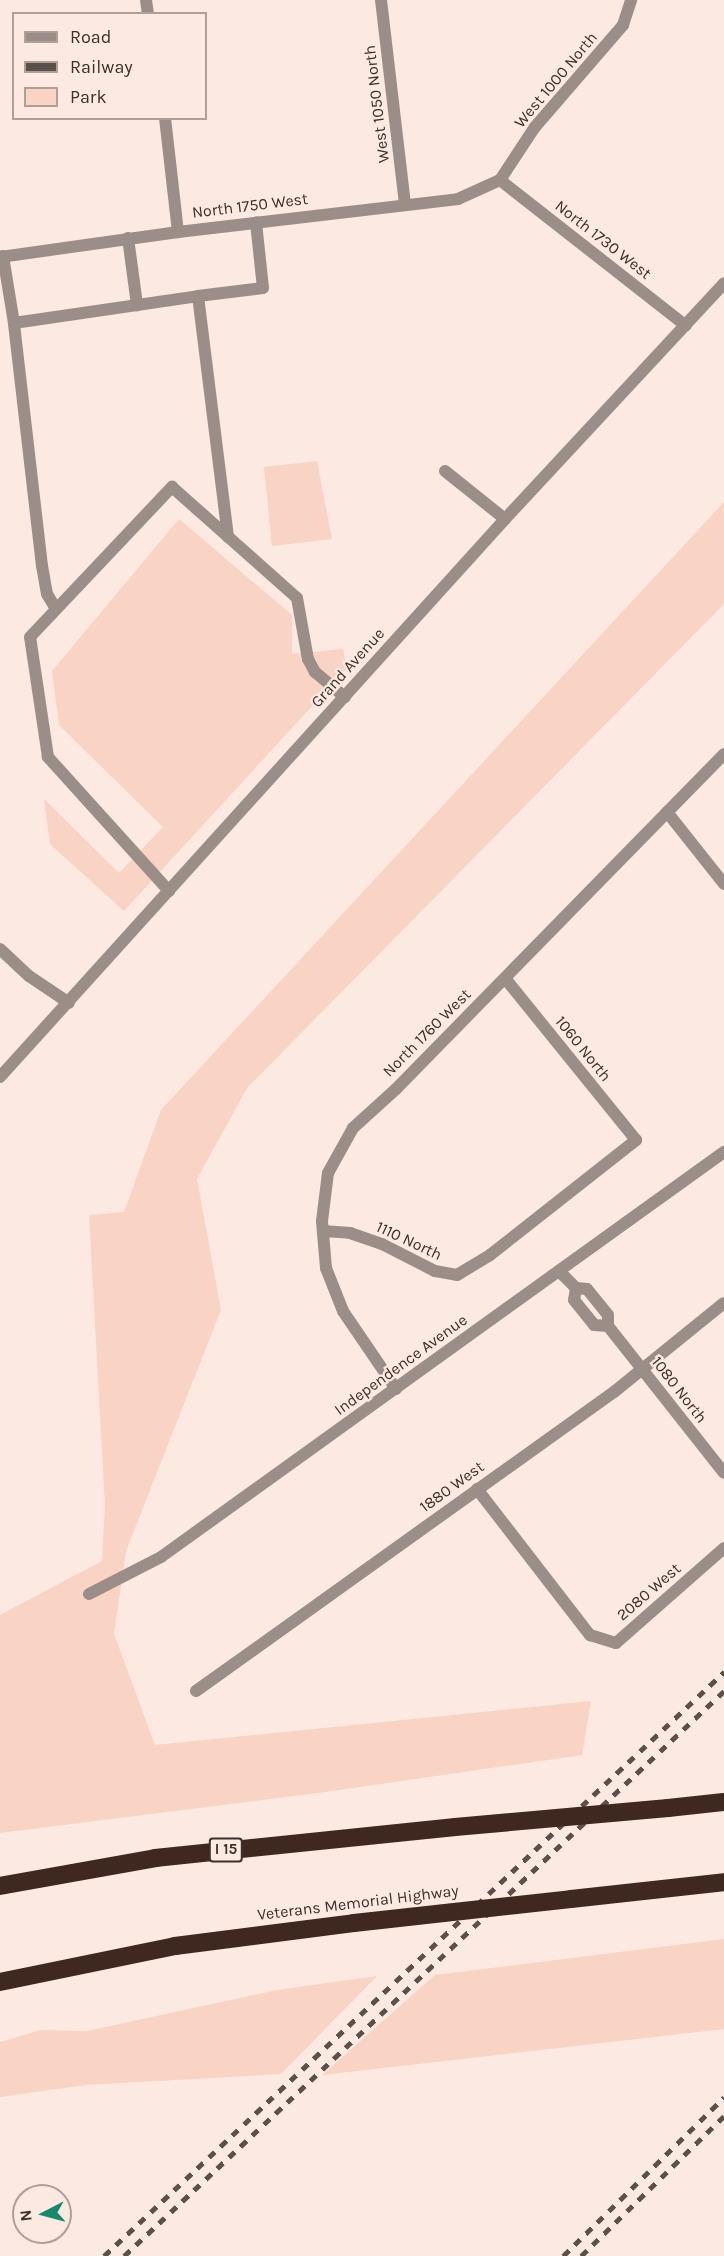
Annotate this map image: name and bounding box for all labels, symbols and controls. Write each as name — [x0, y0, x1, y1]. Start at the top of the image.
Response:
legend — [12, 12, 207, 120]
text: Road — [70, 26, 111, 48]
street label: West 1000 North — [510, 28, 602, 132]
street label: West 1050 North — [360, 44, 394, 164]
text: Railway — [70, 56, 133, 78]
text: Park — [70, 86, 107, 108]
street label: North 1750 West — [191, 189, 309, 223]
street label: North 1730 West — [551, 196, 655, 284]
street label: Grand Avenue — [307, 624, 389, 712]
street label: North 1760 West — [379, 985, 475, 1081]
street label: 1060 North — [551, 1013, 615, 1085]
street label: 1110 North — [373, 1217, 445, 1265]
street label: Independence Avenue — [331, 1310, 471, 1420]
street label: 1080 North — [647, 1353, 711, 1427]
street label: 1880 West — [416, 1457, 488, 1517]
street label: 2080 West — [613, 1559, 685, 1625]
road number: I 15 — [208, 1838, 244, 1862]
street label: Veterans Memorial Highway — [256, 1881, 460, 1925]
north arrow — [12, 2184, 72, 2244]
text: N — [16, 2209, 36, 2222]

